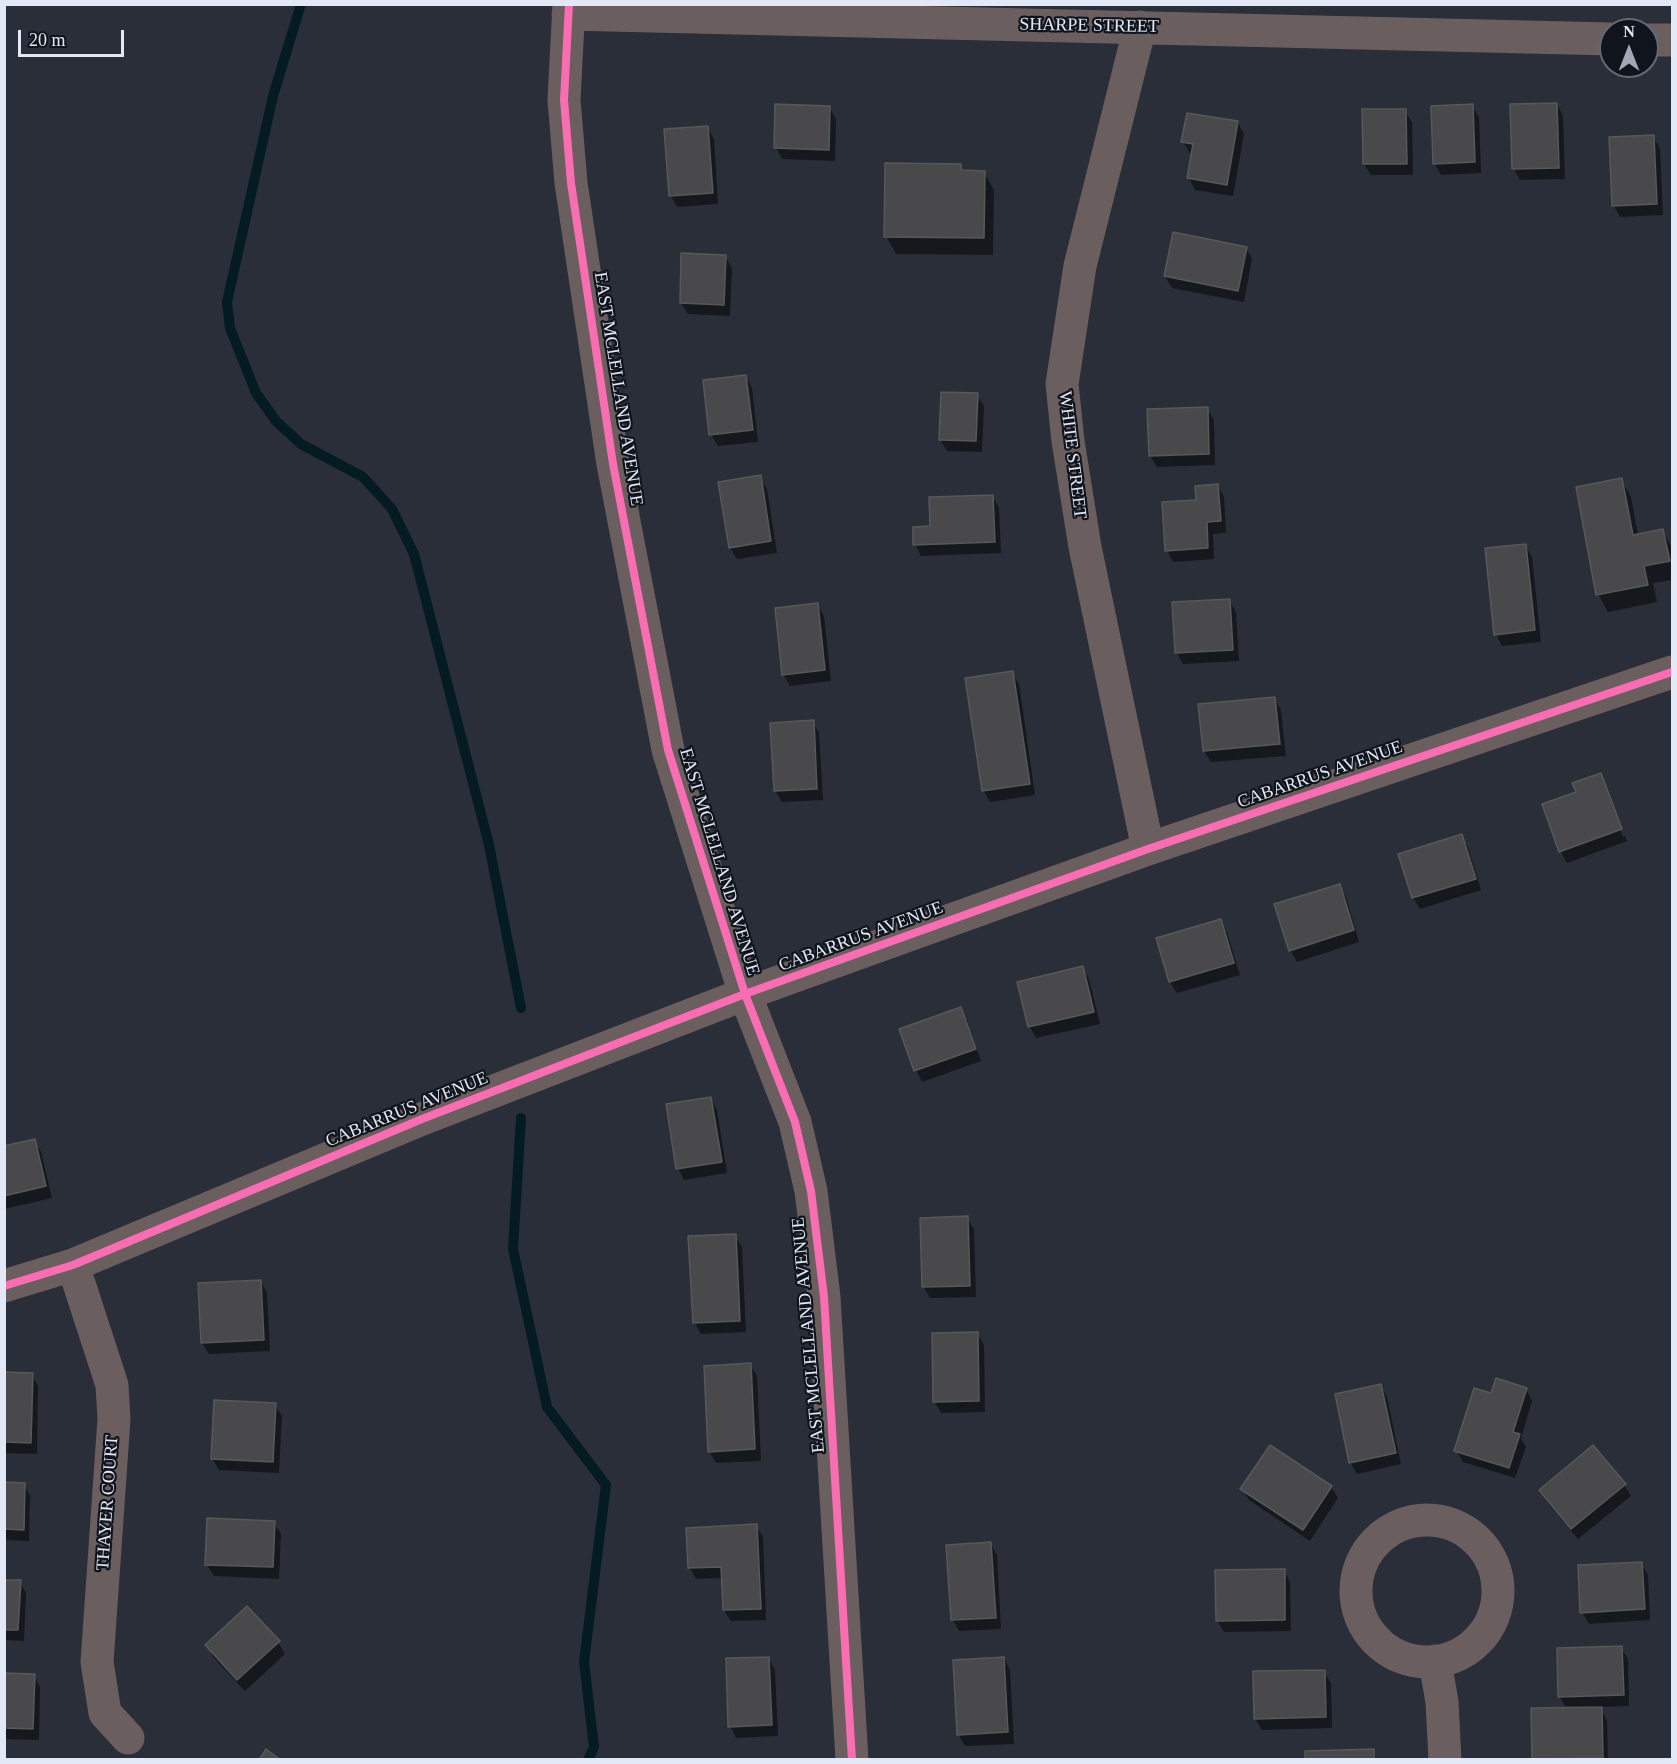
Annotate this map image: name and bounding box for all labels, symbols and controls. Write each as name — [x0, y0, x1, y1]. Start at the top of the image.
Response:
street label: SHARPE STREET — [1019, 14, 1159, 38]
scale bar — [21, 18, 128, 56]
north arrow — [1599, 18, 1659, 78]
text: N — [1623, 23, 1635, 40]
text: 20 m — [29, 30, 66, 50]
street label: EAST MCLELLAND AVENUE — [589, 270, 647, 508]
street label: WHITE STREET — [1053, 390, 1091, 520]
street label: CABARRUS AVENUE — [1235, 737, 1405, 813]
street label: EAST MCLELLAND AVENUE — [674, 746, 764, 978]
street label: CABARRUS AVENUE — [776, 897, 946, 977]
street label: CABARRUS AVENUE — [323, 1068, 491, 1152]
street label: EAST MCLELLAND AVENUE — [788, 1216, 830, 1454]
street label: THAYER COURT — [92, 1435, 124, 1571]

